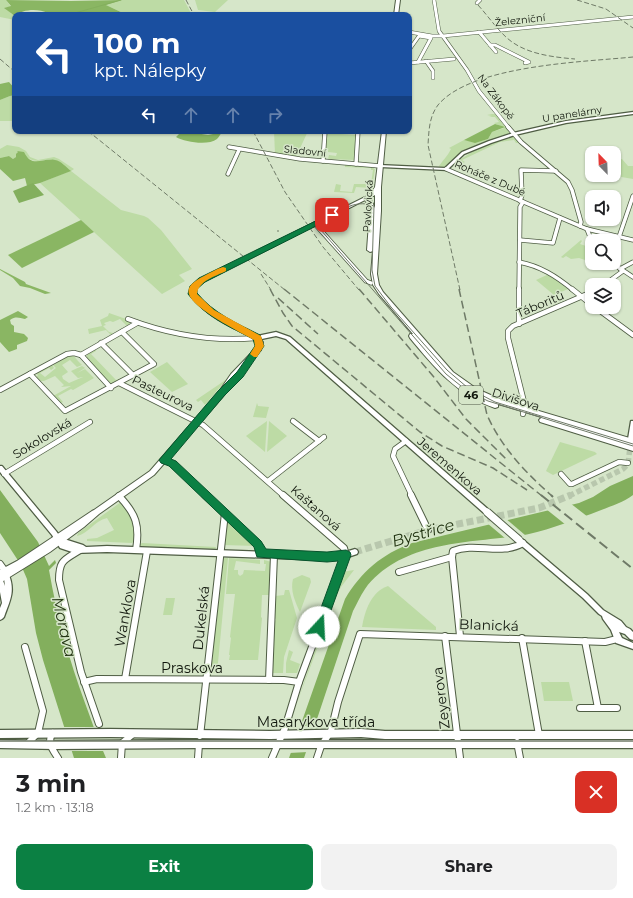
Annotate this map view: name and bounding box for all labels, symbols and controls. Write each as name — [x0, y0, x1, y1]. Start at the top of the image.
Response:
street label: Železniční — [494, 11, 547, 29]
text: 100 m — [94, 26, 180, 60]
icon: left — [28, 28, 80, 80]
text: kpt. Nálepky — [94, 60, 206, 82]
street label: Na Zákopě — [475, 72, 517, 122]
street label: U panelárny — [541, 103, 603, 125]
icon: left — [138, 104, 160, 126]
icon: ahead — [180, 104, 202, 126]
icon: ahead — [222, 104, 244, 126]
icon: right — [264, 104, 286, 126]
street label: Sladovní — [283, 142, 328, 160]
north arrow — [585, 146, 621, 182]
map controls — [585, 146, 621, 314]
street label: Roháče z Dubé — [453, 157, 527, 199]
street label: Pavlovická — [360, 179, 376, 233]
button: sound — [585, 190, 621, 226]
pin — [315, 198, 349, 232]
icon: arrive — [321, 204, 343, 226]
button: search — [585, 234, 621, 270]
button: layers — [585, 278, 621, 314]
street label: Táboritů — [514, 287, 566, 321]
street label: Pasteurova — [130, 372, 196, 414]
street label: Divišova — [490, 384, 542, 414]
road number: 46 — [459, 386, 483, 404]
street label: Sokolovská — [10, 414, 74, 462]
street label: Jeremenkova — [414, 433, 485, 498]
street label: Kaštanová — [288, 482, 344, 534]
water label: Bystřice — [390, 515, 456, 551]
street label: Wanklova — [110, 578, 140, 648]
street label: Dukelská — [189, 585, 213, 651]
water label: Morava — [48, 595, 80, 659]
position arrow — [298, 606, 340, 648]
street label: Blanická — [459, 615, 519, 635]
street label: Praskova — [161, 659, 223, 677]
street label: Zeyerova — [428, 666, 454, 730]
street label: Masarykova třída — [257, 713, 375, 731]
text: 3 min — [16, 769, 86, 798]
button: close — [575, 771, 617, 813]
text: 1.2 km · 13:18 — [16, 799, 94, 815]
button: Exit — [16, 844, 313, 890]
button: Share — [321, 844, 617, 890]

